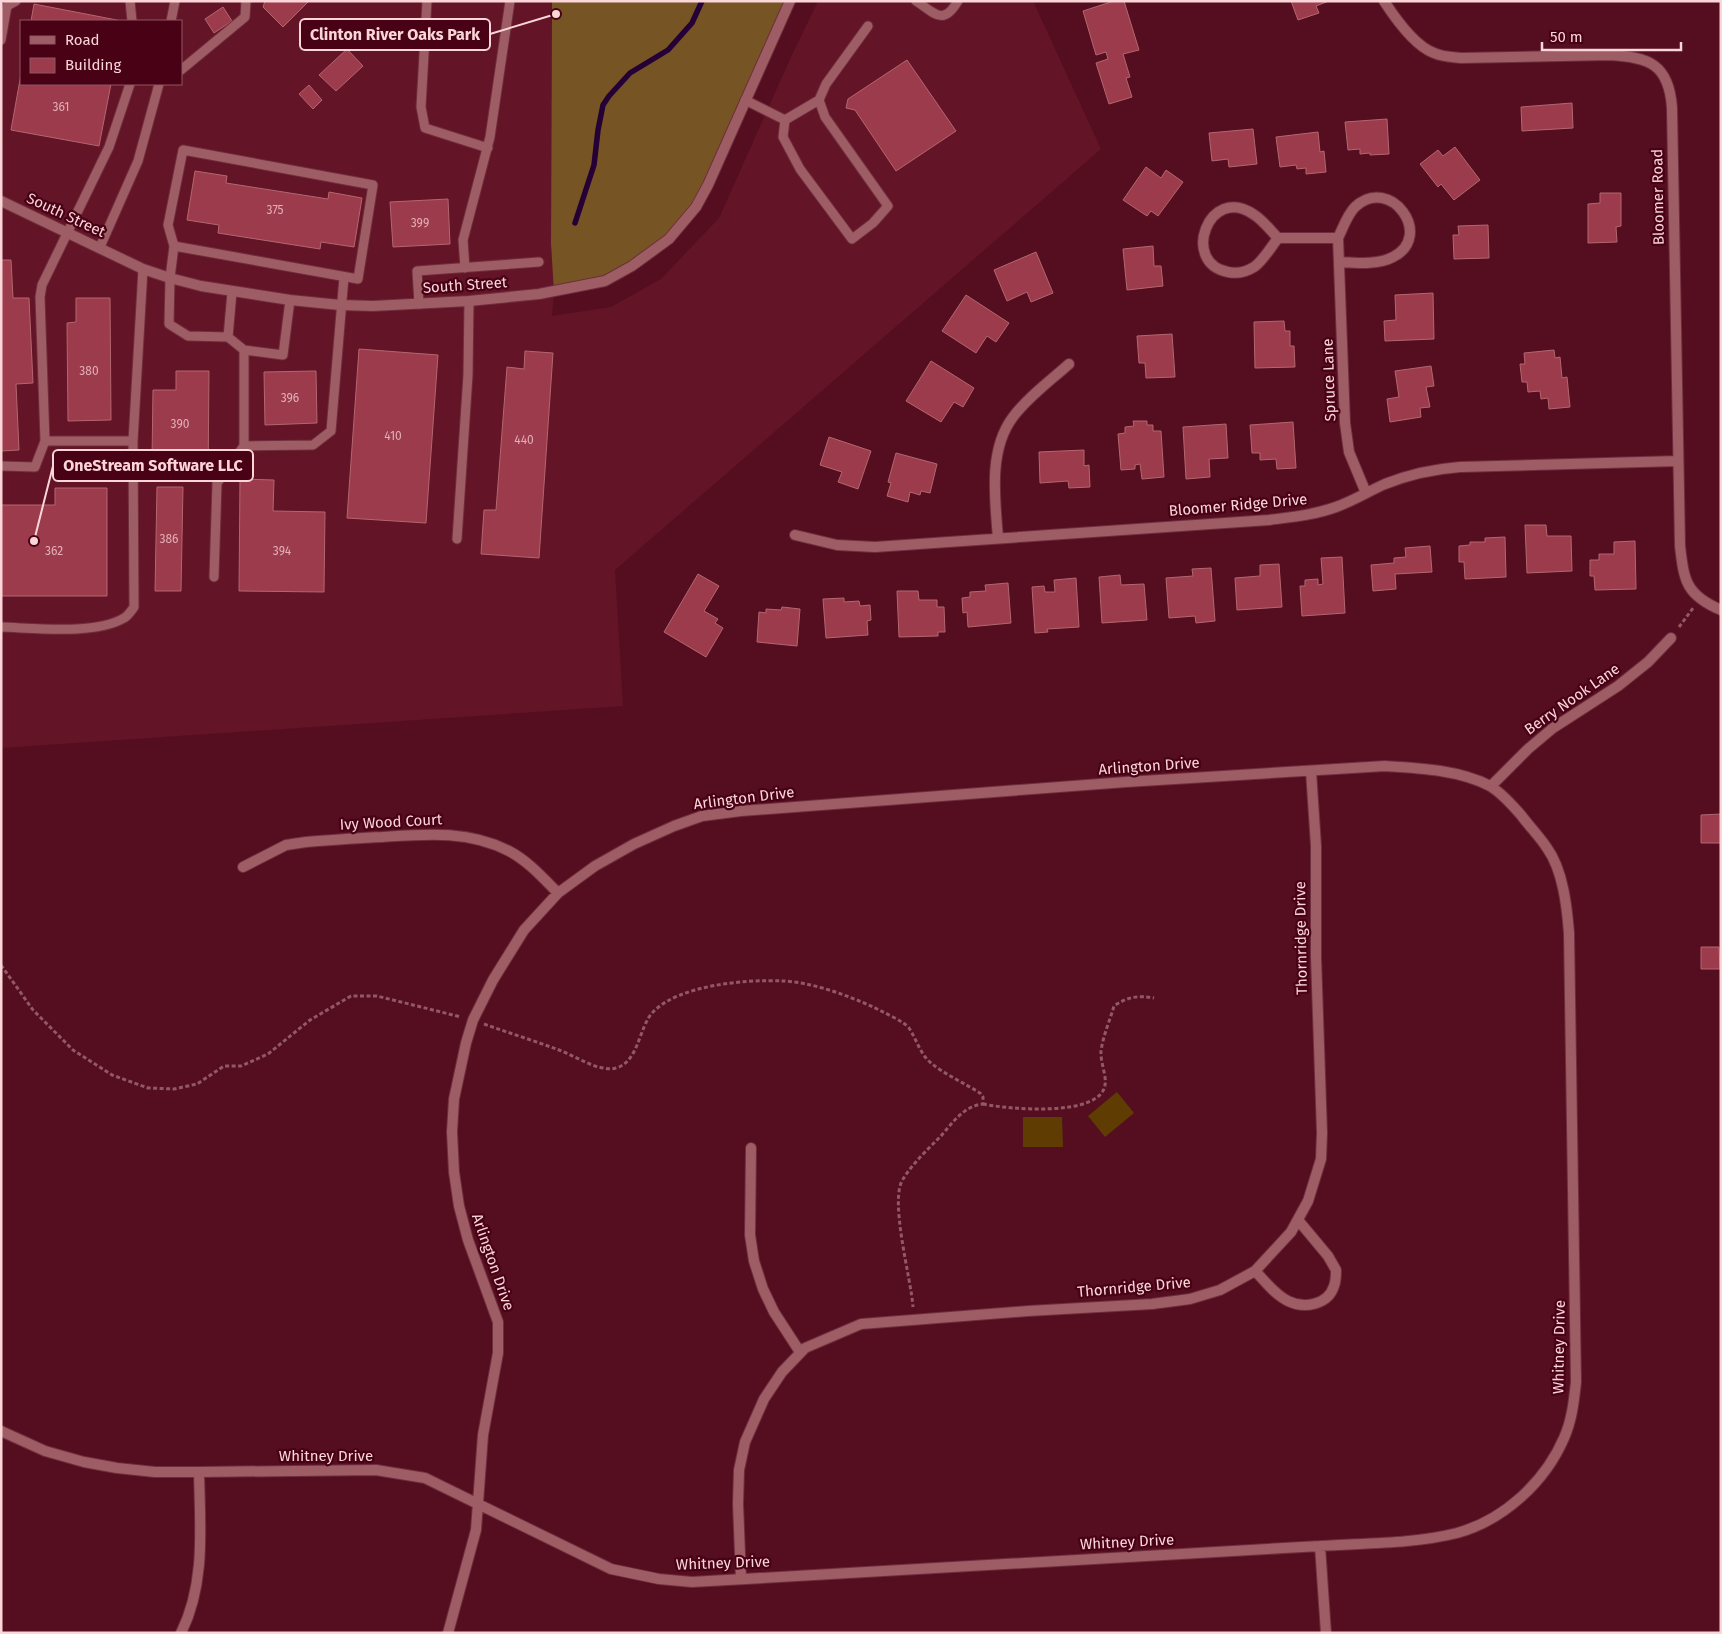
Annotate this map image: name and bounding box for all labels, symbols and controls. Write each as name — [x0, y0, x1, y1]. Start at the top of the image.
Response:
callout: Clinton River Oaks Park — [300, 19, 490, 50]
legend — [20, 20, 182, 85]
scale bar — [1542, 20, 1681, 52]
text: Clinton River Oaks Park — [310, 25, 480, 44]
text: 50 m — [1550, 28, 1583, 46]
text: Road — [65, 31, 100, 49]
text: Building — [65, 56, 121, 74]
house number: 361 — [53, 100, 70, 114]
street label: Bloomer Road — [1648, 149, 1668, 245]
street label: South Street — [24, 189, 109, 241]
house number: 375 — [266, 203, 284, 217]
house number: 399 — [411, 216, 429, 230]
street label: South Street — [422, 273, 508, 297]
street label: Spruce Lane — [1319, 338, 1339, 422]
house number: 380 — [79, 364, 99, 378]
house number: 396 — [281, 391, 299, 405]
house number: 390 — [171, 417, 190, 431]
house number: 410 — [384, 429, 402, 443]
house number: 440 — [514, 433, 534, 447]
callout: OneStream Software LLC — [53, 450, 253, 481]
text: OneStream Software LLC — [63, 456, 244, 475]
street label: Bloomer Ridge Drive — [1168, 490, 1308, 520]
house number: 386 — [160, 532, 179, 546]
house number: 362 — [45, 544, 63, 558]
house number: 394 — [273, 544, 292, 558]
street label: Berry Nook Lane — [1521, 659, 1623, 739]
street label: Arlington Drive — [1098, 753, 1200, 779]
street label: Arlington Drive — [693, 783, 795, 813]
street label: Ivy Wood Court — [339, 810, 443, 834]
street label: Thornridge Drive — [1291, 881, 1311, 995]
street label: Arlington Drive — [468, 1211, 518, 1313]
street label: Thornridge Drive — [1077, 1273, 1191, 1301]
street label: Whitney Drive — [1549, 1300, 1569, 1394]
street label: Whitney Drive — [279, 1447, 373, 1465]
street label: Whitney Drive — [1079, 1531, 1175, 1553]
street label: Whitney Drive — [676, 1552, 770, 1574]

